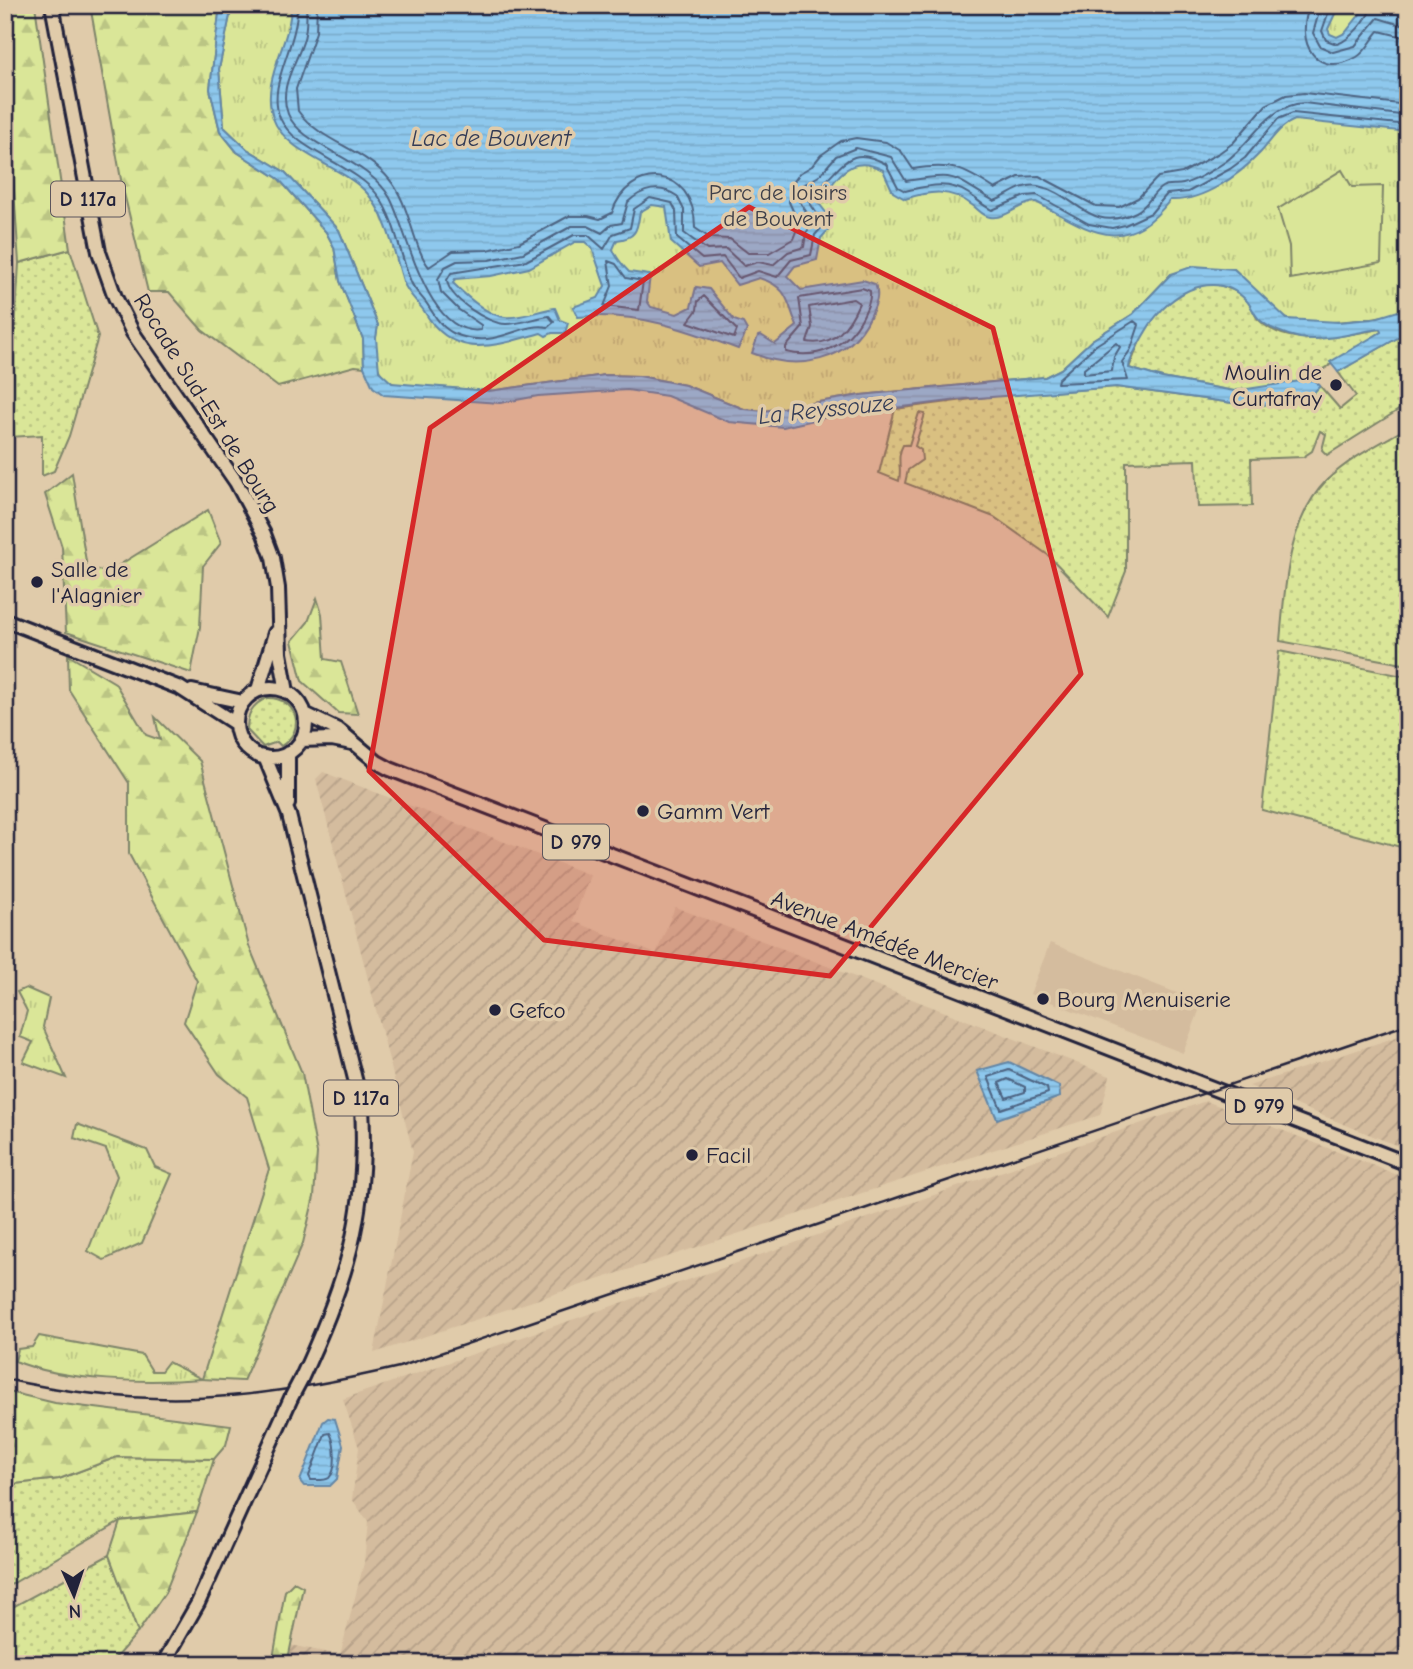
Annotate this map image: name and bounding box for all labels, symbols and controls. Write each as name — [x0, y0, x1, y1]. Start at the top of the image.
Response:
water label: Lac de Bouvent — [411, 124, 572, 152]
park label: Parc de loisirs de Bouvent — [709, 179, 847, 232]
road number: D 117a — [51, 182, 125, 216]
street label: Rocade Sud-Est de Bourg — [128, 289, 285, 518]
place label: Moulin de Curtafray — [1224, 359, 1323, 412]
marker: Moulin de Curtafray — [1328, 377, 1344, 393]
water label: La Reyssouze — [757, 388, 895, 430]
place label: Salle de l'Alagnier — [51, 556, 142, 609]
marker: Salle de l'Alagnier — [29, 574, 45, 590]
place label: Gamm Vert — [657, 798, 771, 825]
marker: Gamm Vert — [635, 803, 651, 819]
road number: D 979 — [543, 824, 609, 860]
street label: Avenue Amédée Mercier — [768, 885, 1003, 997]
place label: Bourg Menuiserie — [1057, 986, 1231, 1013]
marker: Bourg Menuiserie — [1035, 991, 1051, 1007]
place label: Gefco — [509, 997, 566, 1024]
marker: Gefco — [487, 1002, 503, 1018]
road number: D 117a — [324, 1080, 398, 1116]
road number: D 979 — [1226, 1088, 1292, 1124]
place label: Facil — [706, 1142, 751, 1169]
marker: Facil — [684, 1147, 700, 1163]
north arrow — [38, 1560, 108, 1630]
text: N — [68, 1600, 82, 1622]

